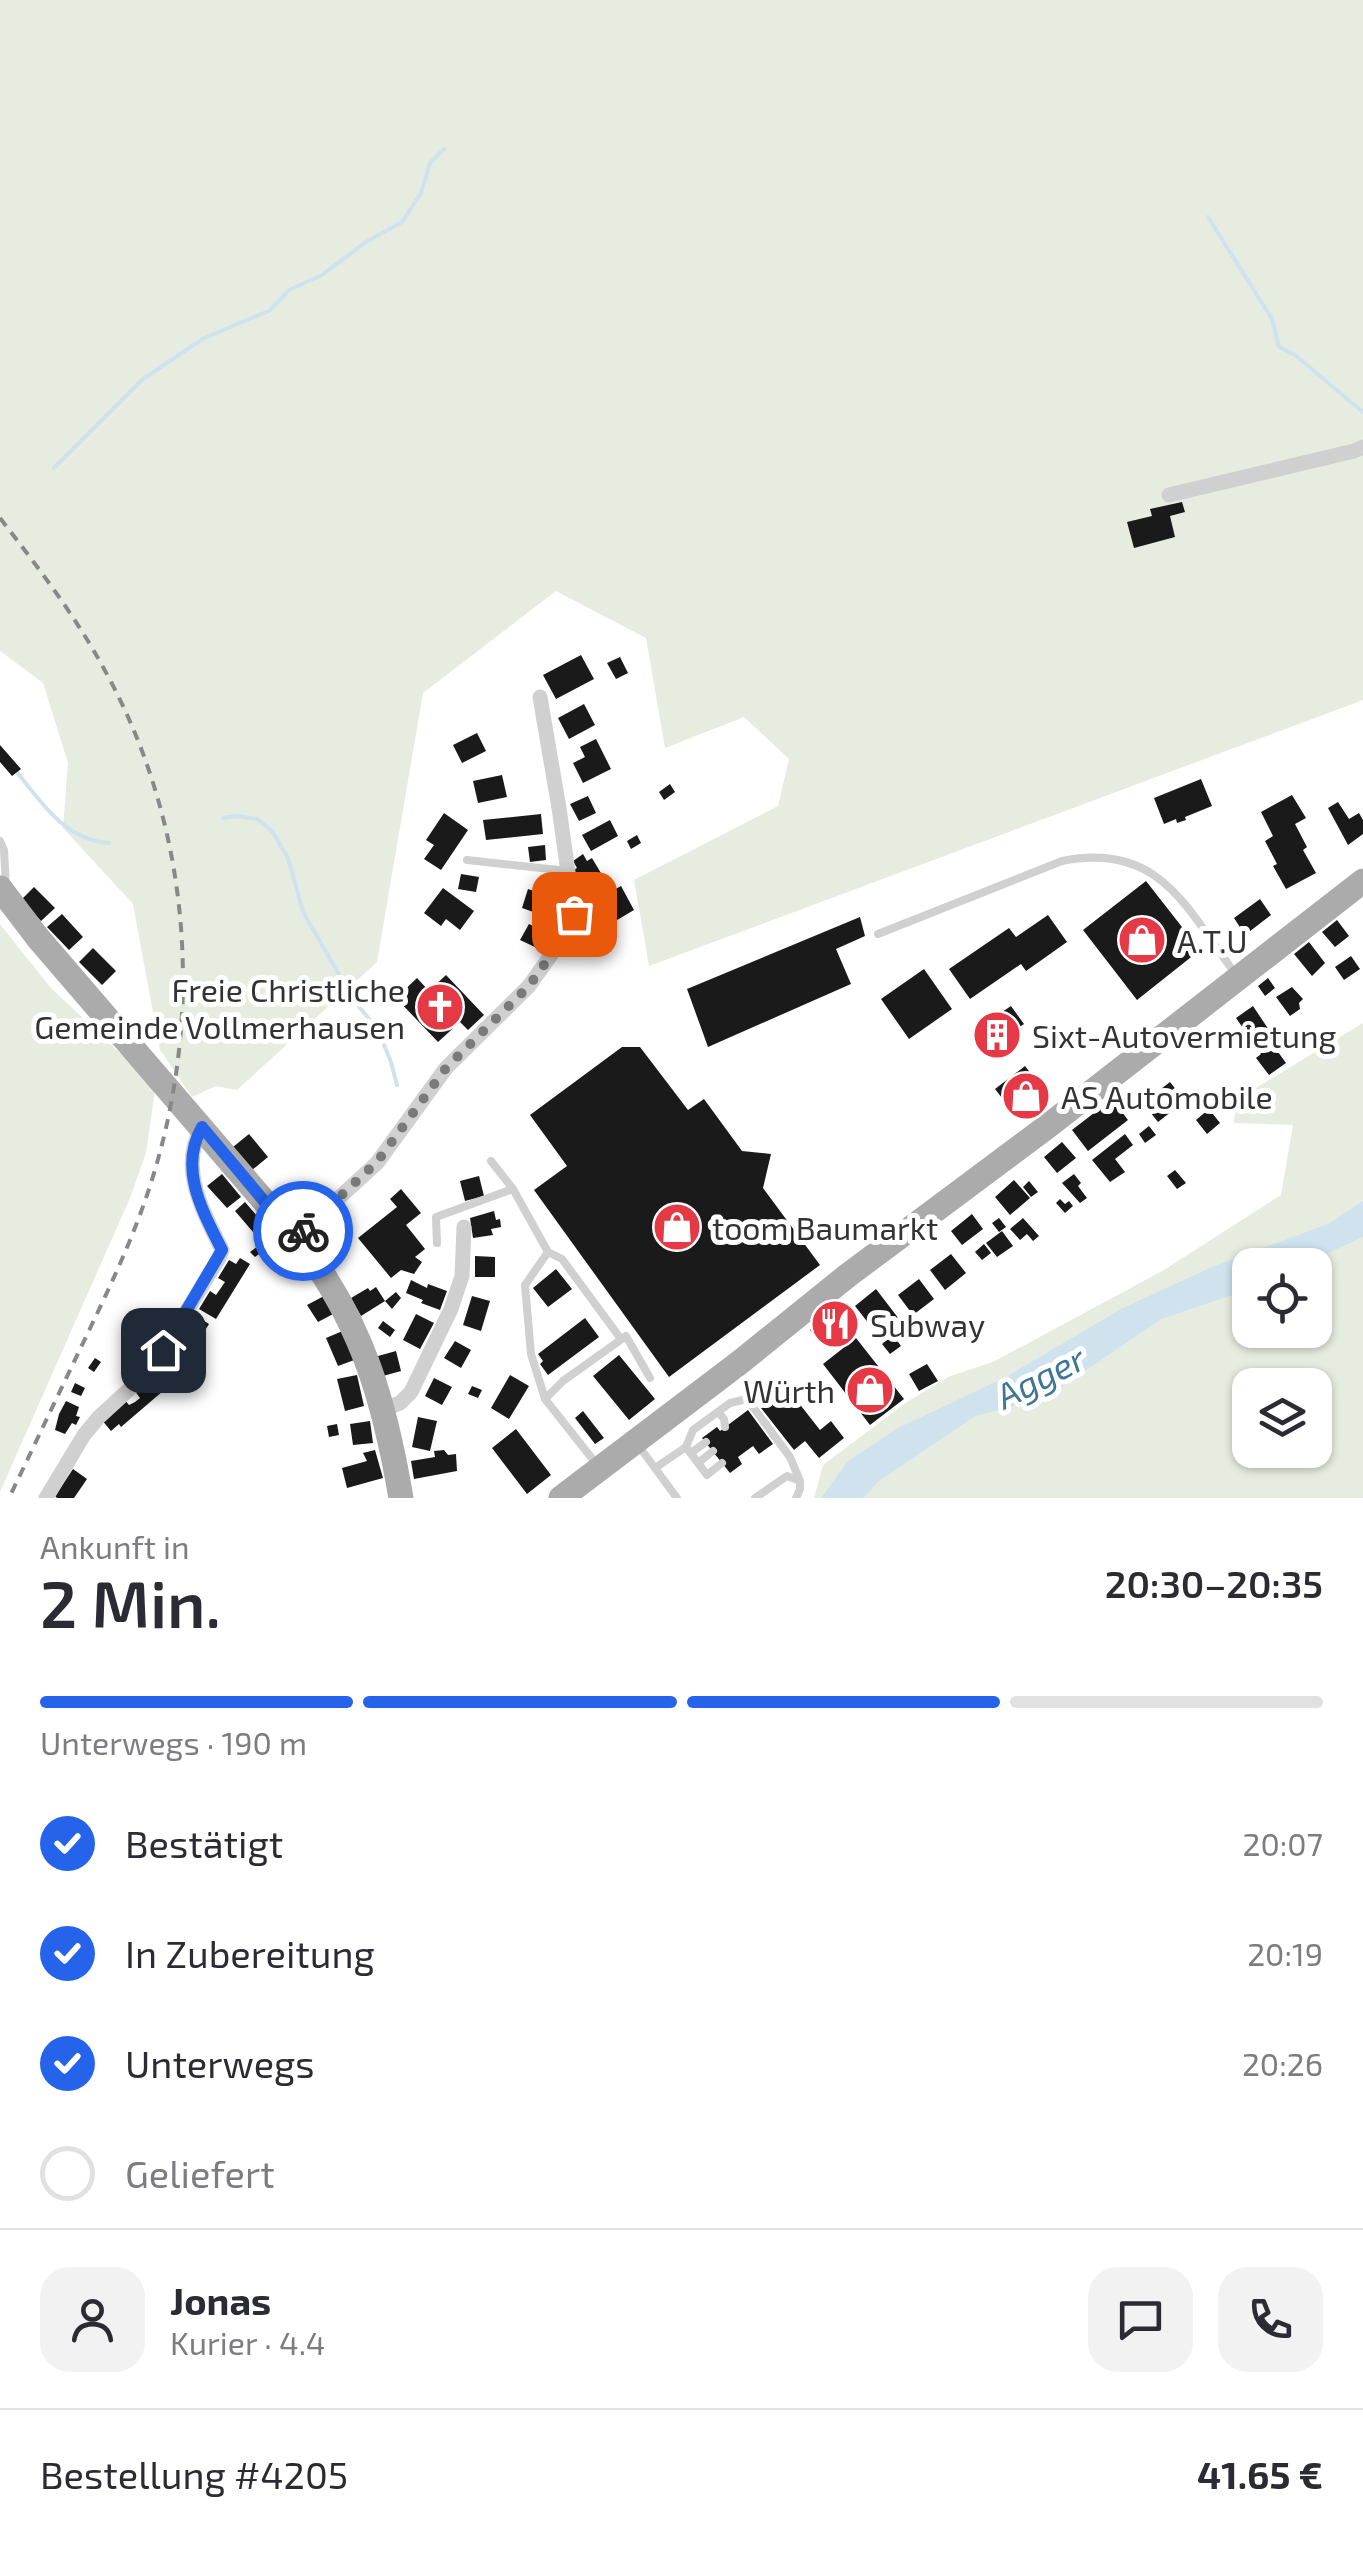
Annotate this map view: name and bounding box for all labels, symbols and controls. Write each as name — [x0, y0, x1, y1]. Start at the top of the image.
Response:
pin — [532, 872, 617, 957]
icon: bag — [547, 887, 602, 942]
shop icon: A.T.U — [1116, 914, 1168, 966]
place label: A.T.U — [1177, 921, 1248, 959]
place label: Freie Christliche Gemeinde Vollmerhausen — [34, 970, 405, 1045]
church icon: Freie Christliche Gemeinde Vollmerhausen — [414, 981, 466, 1033]
building icon: Sixt-Autovermietung — [971, 1009, 1023, 1061]
place label: Sixt-Autovermietung — [1032, 1016, 1337, 1054]
shop icon: AS Automobile — [1000, 1070, 1052, 1122]
place label: AS Automobile — [1061, 1077, 1273, 1115]
courier — [253, 1181, 353, 1281]
shop icon: toom Baumarkt — [651, 1201, 703, 1253]
icon: bike — [276, 1204, 331, 1259]
place label: toom Baumarkt — [712, 1208, 938, 1246]
map controls — [1232, 1248, 1332, 1468]
button: locate — [1232, 1248, 1332, 1348]
restaurant icon: Subway — [809, 1298, 861, 1350]
place label: Subway — [870, 1305, 985, 1343]
pin — [121, 1308, 206, 1393]
icon: home — [136, 1323, 191, 1378]
water label: Agger — [987, 1335, 1093, 1417]
shop icon: Würth — [844, 1364, 896, 1416]
button: layers — [1232, 1368, 1332, 1468]
place label: Würth — [743, 1371, 835, 1409]
text: Ankunft in — [40, 1527, 190, 1565]
text: 20:30–20:35 — [1105, 1560, 1323, 1606]
text: 2 Min. — [40, 1563, 221, 1641]
text: Unterwegs · 190 m — [40, 1723, 307, 1761]
icon: check — [40, 1816, 95, 1871]
text: Bestätigt — [125, 1820, 283, 1866]
text: 20:07 — [1242, 1824, 1323, 1862]
icon: check — [40, 1926, 95, 1981]
text: In Zubereitung — [125, 1930, 375, 1976]
text: 20:19 — [1247, 1934, 1323, 1972]
icon: check — [40, 2036, 95, 2091]
text: Unterwegs — [125, 2040, 315, 2086]
text: 20:26 — [1242, 2044, 1323, 2082]
text: Geliefert — [125, 2150, 275, 2196]
button: person — [40, 2267, 145, 2372]
button: chat — [1088, 2267, 1193, 2372]
button: phone — [1218, 2267, 1323, 2372]
text: Jonas — [170, 2277, 271, 2323]
text: Kurier · 4.4 — [170, 2323, 325, 2361]
text: Bestellung #4205 — [40, 2451, 348, 2497]
text: 41.65 € — [1197, 2451, 1323, 2497]

